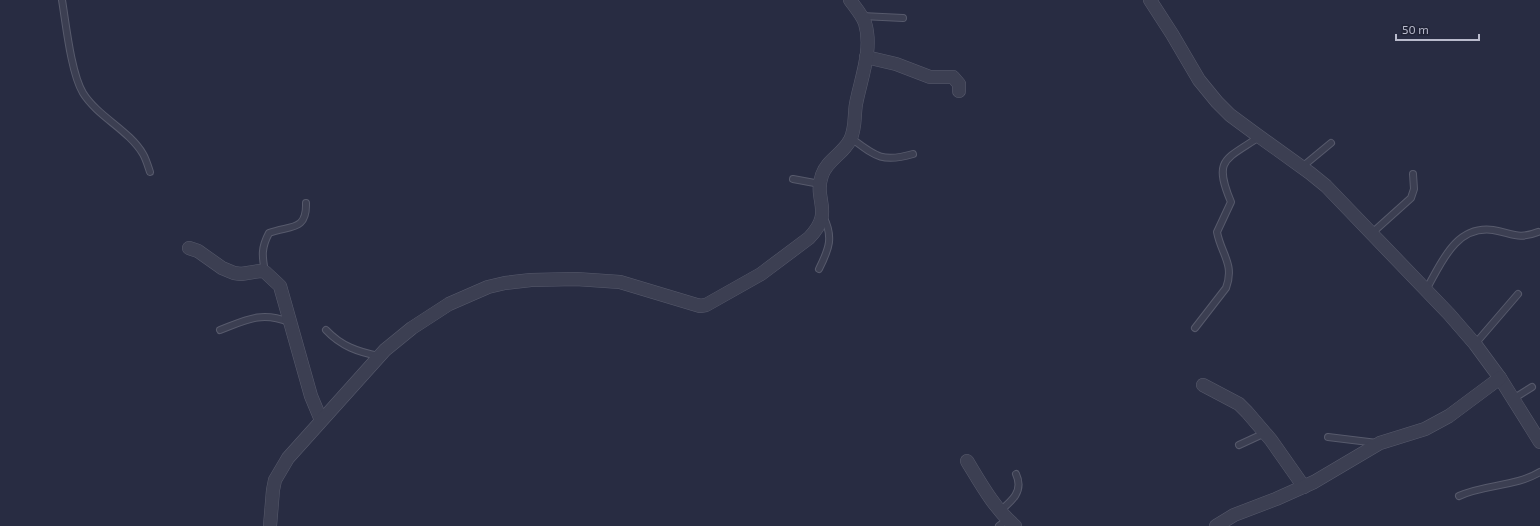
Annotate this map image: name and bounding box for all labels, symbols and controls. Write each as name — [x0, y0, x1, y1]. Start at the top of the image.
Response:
scale bar — [1396, 16, 1479, 42]
text: 50 m — [1402, 22, 1429, 36]

